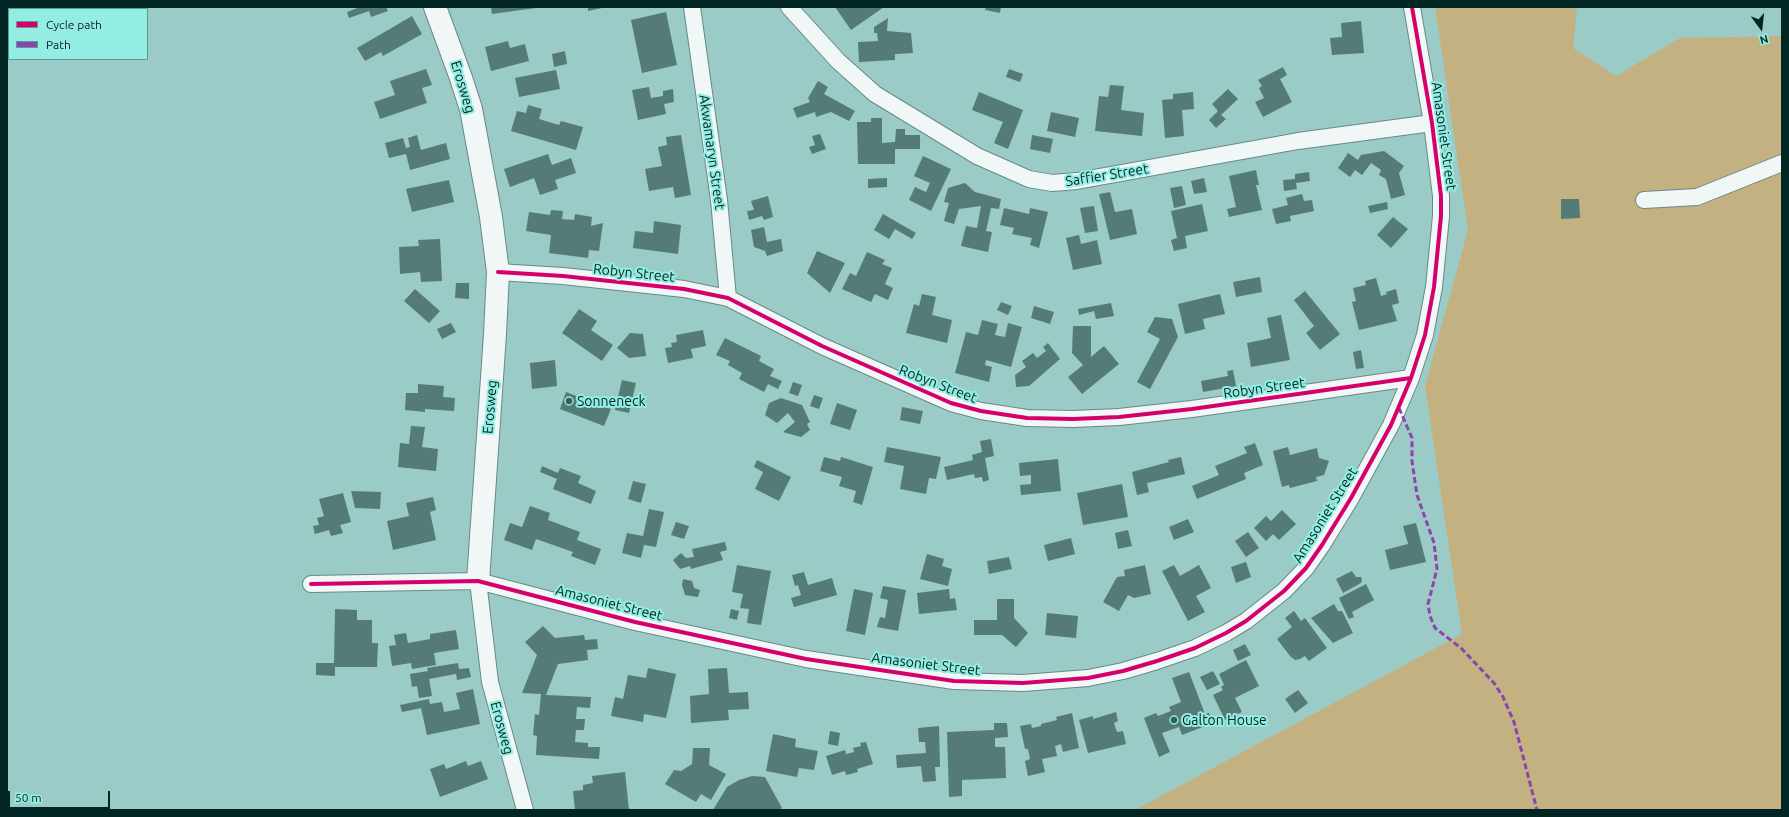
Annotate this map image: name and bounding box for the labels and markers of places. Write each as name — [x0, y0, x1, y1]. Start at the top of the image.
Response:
place label: Sonneneck — [577, 393, 646, 409]
marker: Sonneneck — [564, 396, 574, 406]
place label: Galton House — [1182, 712, 1267, 728]
marker: Galton House — [1169, 715, 1179, 725]

